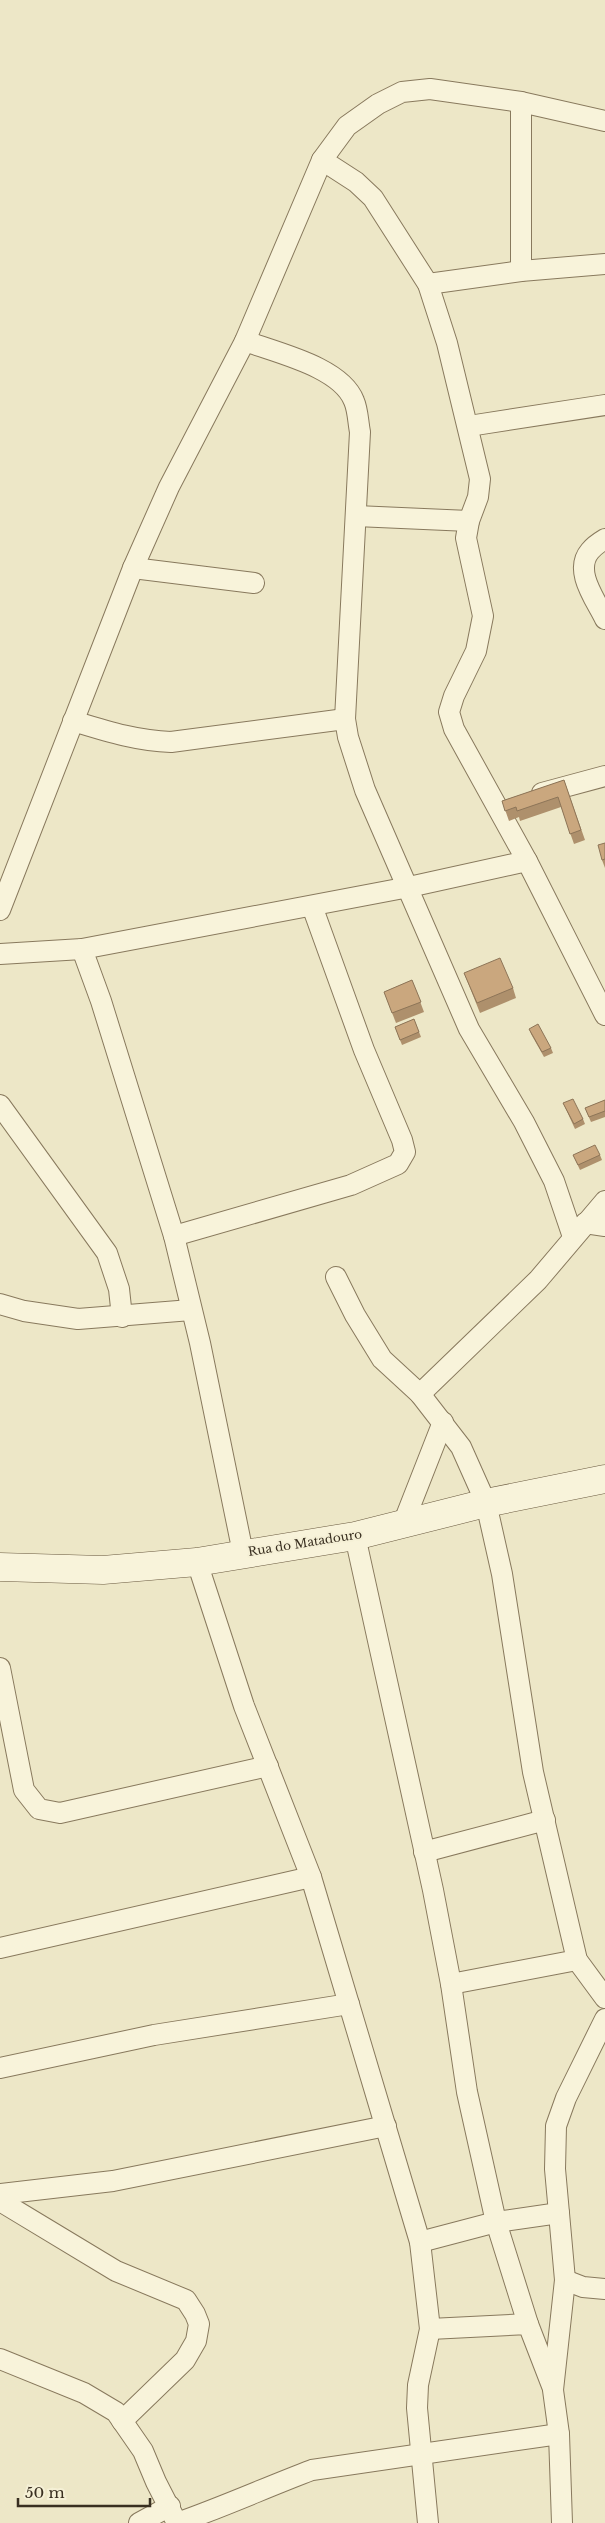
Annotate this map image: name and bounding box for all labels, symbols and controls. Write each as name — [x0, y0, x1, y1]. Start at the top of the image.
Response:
street label: Rua do Matadouro — [247, 1526, 363, 1559]
scale bar — [18, 2476, 150, 2508]
text: 50 m — [25, 2483, 65, 2502]

